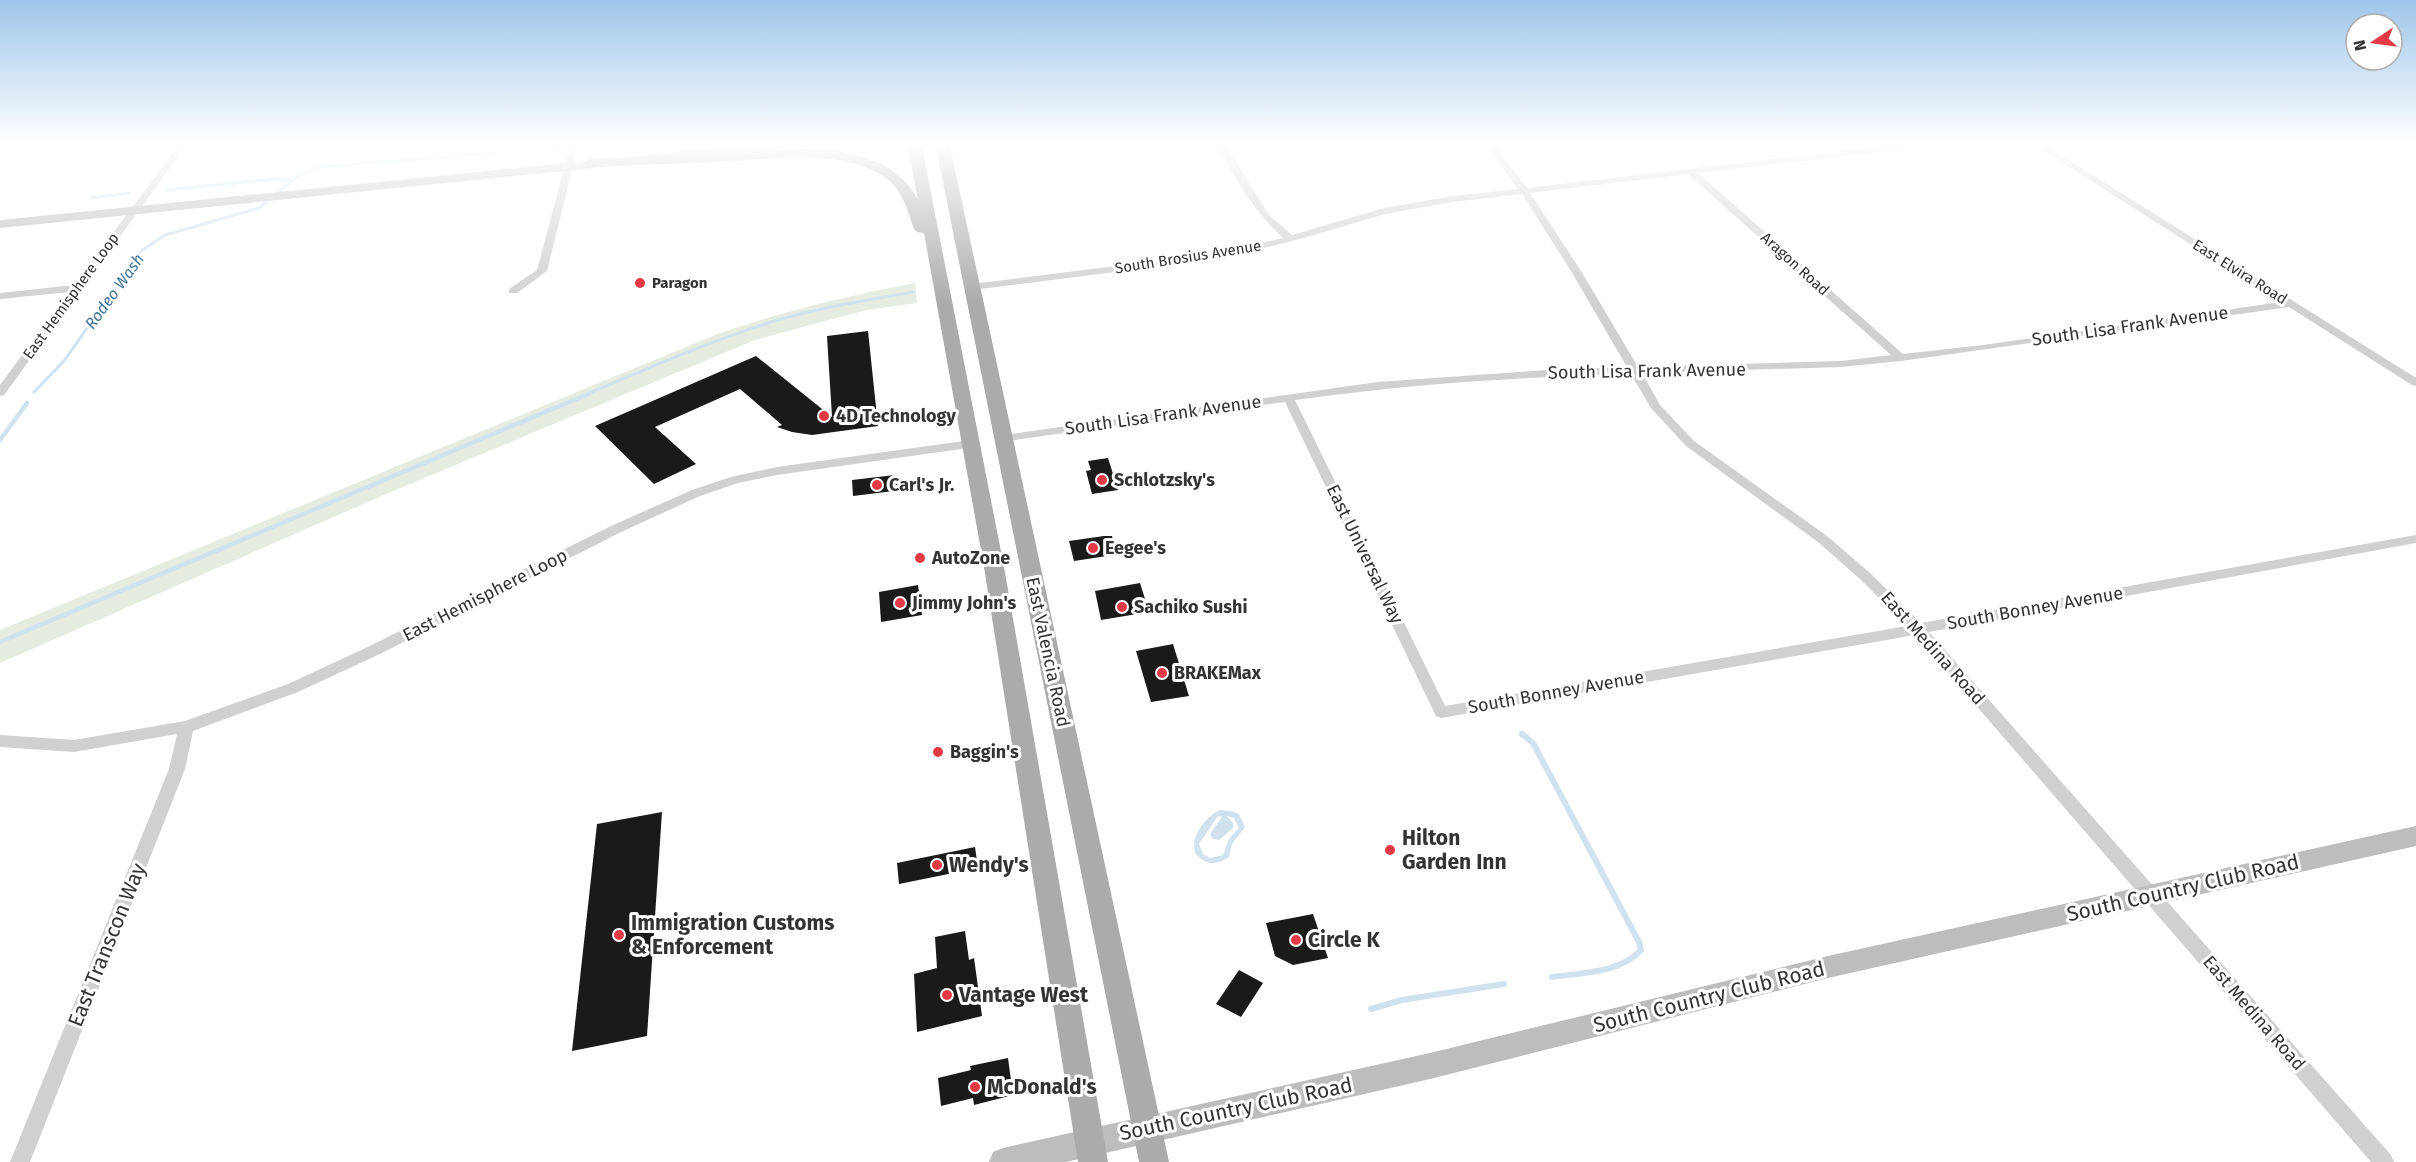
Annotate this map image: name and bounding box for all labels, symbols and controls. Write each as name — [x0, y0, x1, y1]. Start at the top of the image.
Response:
north arrow — [2344, 12, 2404, 72]
text: N — [2349, 38, 2370, 53]
street label: East Hemisphere Loop — [19, 229, 123, 363]
street label: Aragon Road — [1757, 229, 1833, 299]
street label: East Elvira Road — [2189, 236, 2291, 308]
street label: South Brosius Avenue — [1114, 237, 1262, 277]
water label: Rodeo Wash — [81, 250, 148, 333]
place label: Paragon — [652, 274, 707, 292]
marker: Paragon — [633, 276, 647, 290]
street label: South Lisa Frank Avenue — [2030, 301, 2230, 351]
street label: South Lisa Frank Avenue — [1548, 358, 1746, 384]
street label: South Lisa Frank Avenue — [1063, 390, 1263, 440]
place label: 4D Technology — [836, 405, 956, 427]
marker: 4D Technology — [817, 409, 831, 423]
place label: Schlotzsky's — [1114, 469, 1215, 491]
marker: Schlotzsky's — [1095, 473, 1109, 487]
place label: Carl's Jr. — [889, 474, 954, 496]
marker: Carl's Jr. — [870, 478, 884, 492]
street label: East Universal Way — [1322, 481, 1408, 627]
place label: Eegee's — [1105, 537, 1166, 559]
marker: Eegee's — [1086, 541, 1100, 555]
street label: East Hemisphere Loop — [399, 544, 571, 646]
place label: AutoZone — [931, 547, 1010, 569]
marker: AutoZone — [913, 551, 927, 565]
street label: East Valencia Road — [1021, 575, 1075, 729]
street label: South Bonney Avenue — [1945, 582, 2125, 634]
street label: East Medina Road — [1876, 587, 1990, 709]
place label: Jimmy John's — [911, 592, 1017, 614]
marker: Jimmy John's — [893, 596, 907, 610]
place label: Sachiko Sushi — [1134, 596, 1247, 618]
marker: Sachiko Sushi — [1115, 600, 1129, 614]
place label: BRAKEMax — [1174, 662, 1262, 684]
marker: BRAKEMax — [1155, 666, 1169, 680]
street label: South Bonney Avenue — [1466, 666, 1646, 718]
place label: Baggin's — [950, 741, 1019, 763]
marker: Baggin's — [931, 745, 945, 759]
place label: Hilton Garden Inn — [1402, 825, 1507, 875]
marker: Hilton Garden Inn — [1383, 843, 1397, 857]
street label: South Country Club Road — [2064, 849, 2302, 927]
place label: Wendy's — [949, 852, 1029, 878]
marker: Wendy's — [930, 858, 944, 872]
street label: East Transcon Way — [62, 859, 152, 1031]
place label: Immigration Customs & Enforcement — [631, 910, 835, 960]
place label: Circle K — [1308, 927, 1381, 953]
marker: Immigration Customs & Enforcement — [612, 928, 626, 942]
marker: Circle K — [1289, 933, 1303, 947]
street label: East Medina Road — [2198, 951, 2310, 1075]
street label: South Country Club Road — [1591, 956, 1827, 1038]
place label: Vantage West — [958, 982, 1089, 1008]
marker: Vantage West — [940, 988, 954, 1002]
street label: South Country Club Road — [1117, 1072, 1355, 1146]
place label: McDonald's — [987, 1074, 1097, 1100]
marker: McDonald's — [968, 1080, 982, 1094]

